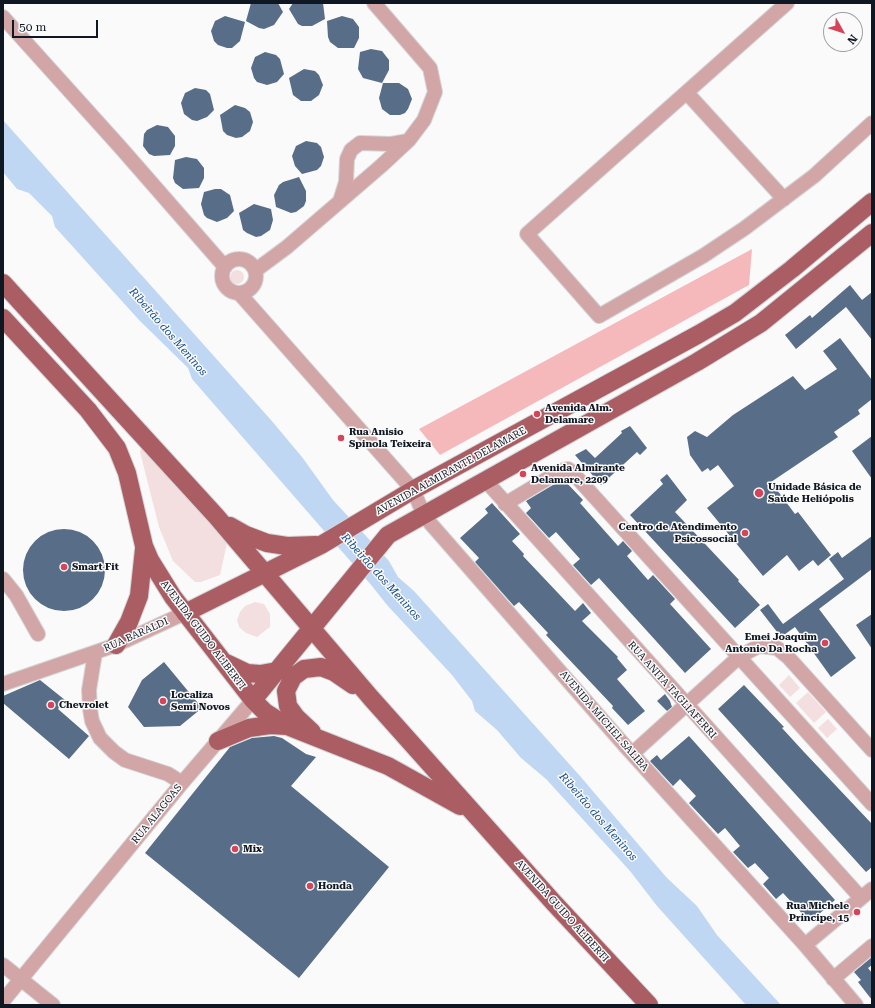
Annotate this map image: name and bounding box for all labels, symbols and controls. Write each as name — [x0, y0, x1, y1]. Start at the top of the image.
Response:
scale bar — [14, 12, 100, 38]
north arrow — [823, 12, 863, 52]
text: 50 m — [19, 20, 46, 34]
text: N — [844, 32, 860, 47]
water label: Ribeirão dos Meninos — [126, 285, 210, 379]
place label: Avenida Alm. Delamare — [545, 402, 612, 426]
marker: Avenida Alm. Delamare — [532, 409, 542, 419]
street label: AVENIDA ALMIRANTE DELAMARE — [374, 425, 528, 517]
place label: Rua Anisio Spinola Teixeira — [349, 426, 431, 450]
marker: Rua Anisio Spinola Teixeira — [336, 433, 346, 443]
place label: Avenida Almirante Delamare, 2209 — [531, 462, 625, 486]
marker: Avenida Almirante Delamare, 2209 — [518, 469, 528, 479]
place label: Unidade Básica de Saúde Heliópolis — [768, 481, 861, 504]
marker: Unidade Básica de Saúde Heliópolis — [753, 487, 765, 499]
place label: Centro de Atendimento Psicossocial — [619, 521, 737, 544]
marker: Centro de Atendimento Psicossocial — [740, 528, 750, 538]
water label: Ribeirão dos Meninos — [339, 531, 423, 623]
place label: Smart Fit — [72, 561, 119, 573]
marker: Smart Fit — [59, 562, 69, 572]
street label: AVENIDA GUIDO ALIBERTI — [158, 578, 248, 692]
street label: RUA BARALDI — [102, 615, 170, 655]
place label: Emei Joaquim Antonio Da Rocha — [725, 631, 817, 654]
marker: Emei Joaquim Antonio Da Rocha — [820, 638, 830, 648]
street label: RUA ANITA TAGLIAFERRI — [625, 639, 719, 741]
street label: AVENIDA MICHEL SALIBA — [557, 668, 651, 774]
place label: Localiza Semi Novos — [171, 689, 230, 712]
marker: Localiza Semi Novos — [158, 696, 168, 706]
place label: Chevrolet — [59, 699, 109, 711]
marker: Chevrolet — [46, 700, 56, 710]
water label: Ribeirão dos Meninos — [556, 770, 640, 864]
street label: RUA ALAGOAS — [129, 782, 185, 846]
place label: Mix — [243, 843, 262, 855]
marker: Mix — [230, 844, 240, 854]
street label: AVENIDA GUIDO ALIBERTI — [513, 857, 611, 965]
place label: Honda — [318, 880, 352, 892]
marker: Honda — [305, 881, 315, 891]
place label: Rua Michele Príncipe, 15 — [786, 900, 849, 924]
marker: Rua Michele Príncipe, 15 — [852, 907, 862, 917]

